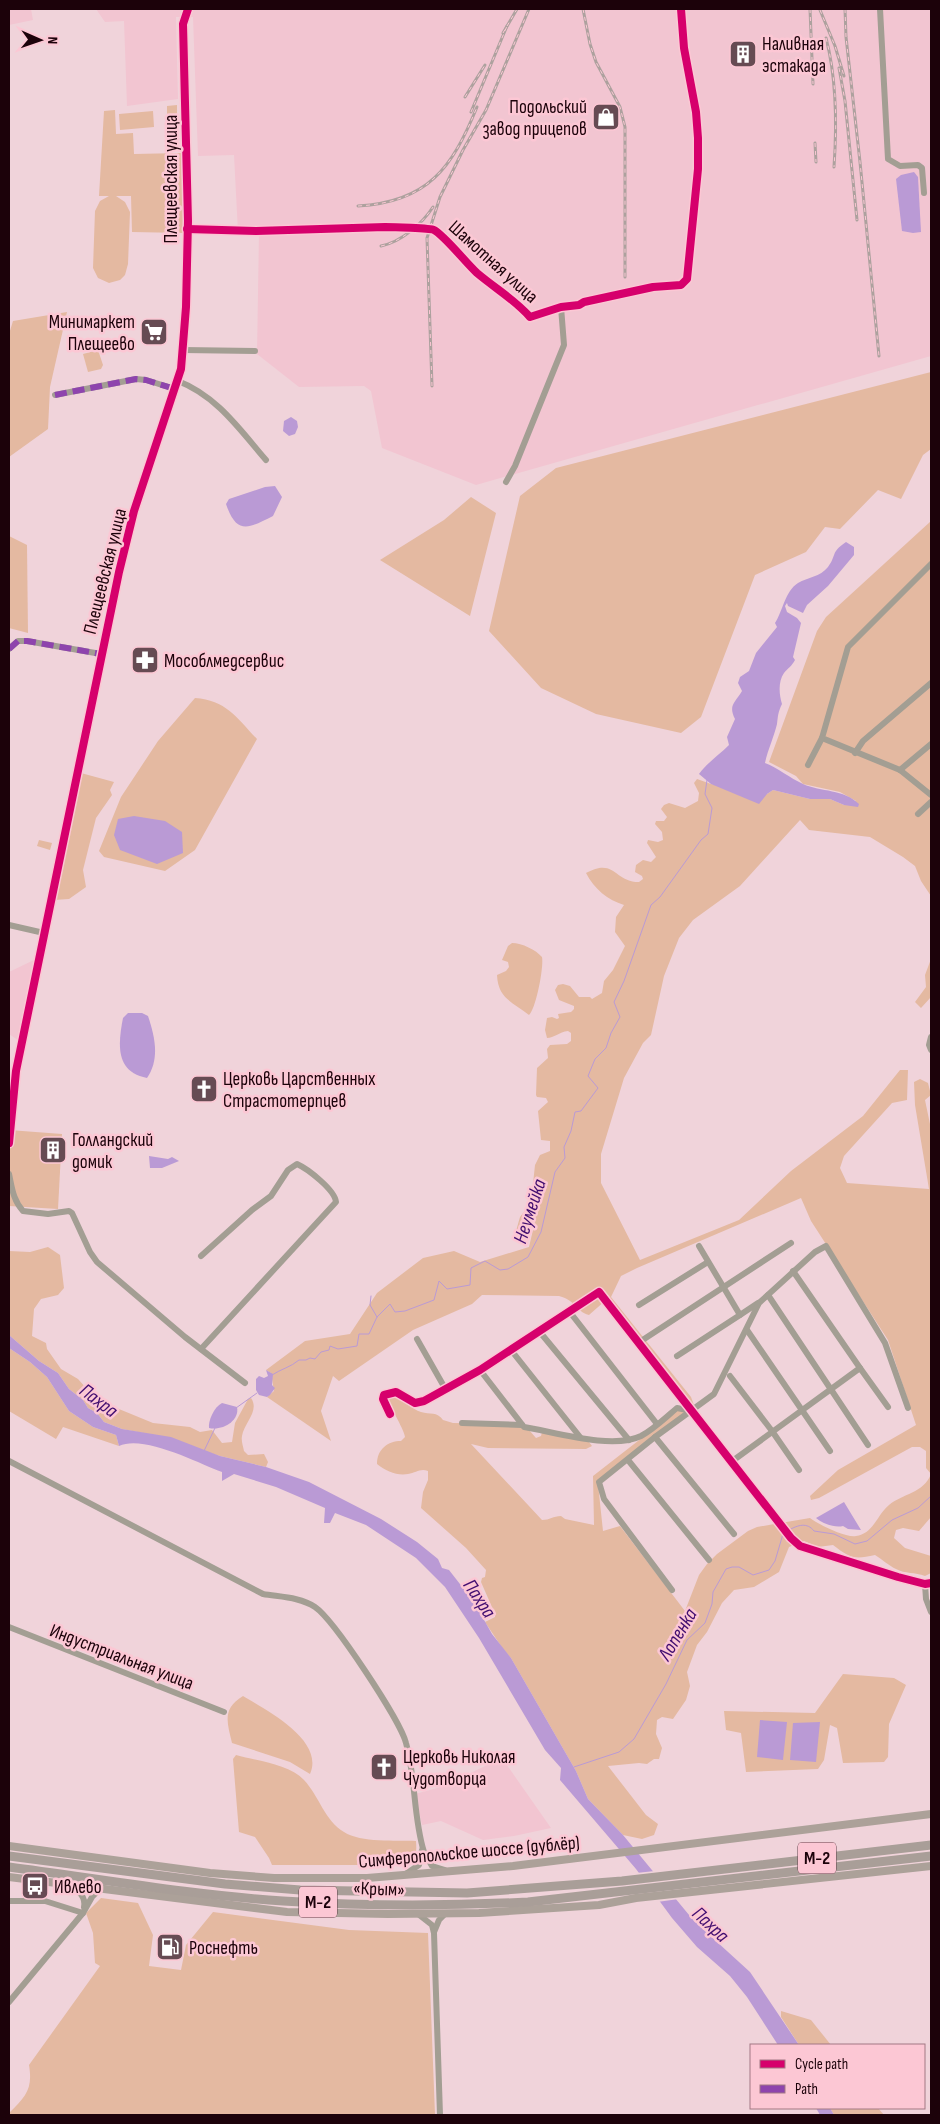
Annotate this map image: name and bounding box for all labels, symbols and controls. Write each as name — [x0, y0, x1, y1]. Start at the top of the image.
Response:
north arrow — [15, 15, 65, 65]
place label: Наливная эстакада — [762, 33, 826, 78]
text: N — [44, 36, 61, 44]
building icon: Наливная эстакада — [728, 39, 758, 69]
place label: Подольский завод прицепов — [483, 96, 587, 141]
shop icon: Подольский завод прицепов — [591, 102, 621, 132]
street label: Плещеевская улица — [160, 115, 183, 243]
street label: Шамотная улица — [444, 216, 542, 308]
place label: Минимаркет Плещеево — [49, 311, 135, 356]
supermarket icon: Минимаркет Плещеево — [139, 317, 169, 347]
street label: Плещеевская улица — [79, 506, 132, 637]
pharmacy icon: Мособлмедсервис — [130, 645, 160, 675]
place label: Мособлмедсервис — [164, 650, 284, 673]
place label: Церковь Царственных Страстотерпцев — [223, 1068, 375, 1113]
church icon: Церковь Царственных Страстотерпцев — [189, 1074, 219, 1104]
place label: Голландский домик — [72, 1129, 153, 1174]
building icon: Голландский домик — [38, 1135, 68, 1165]
water label: Неумейка — [508, 1176, 552, 1247]
water label: Пахра — [75, 1379, 122, 1423]
water label: Пахра — [458, 1575, 501, 1623]
water label: Лопенка — [653, 1604, 703, 1666]
street label: Индустриальная улица — [46, 1619, 197, 1695]
place label: Церковь Николая Чудотворца — [403, 1746, 516, 1791]
church icon: Церковь Николая Чудотворца — [369, 1752, 399, 1782]
street label: Симферопольское шоссе (дублёр) — [358, 1831, 581, 1874]
road number: М-2 — [798, 1842, 836, 1874]
bus stop icon: Ивлево — [20, 1871, 50, 1901]
place label: Ивлево — [54, 1876, 102, 1899]
street label: «Крым» — [353, 1877, 405, 1902]
road number: М-2 — [299, 1886, 337, 1918]
water label: Пахра — [687, 1902, 734, 1948]
fuel station icon: Роснефть — [155, 1932, 185, 1962]
place label: Роснефть — [189, 1937, 258, 1960]
legend — [750, 2044, 925, 2109]
text: Cycle path — [795, 2055, 848, 2074]
text: Path — [795, 2080, 818, 2099]

